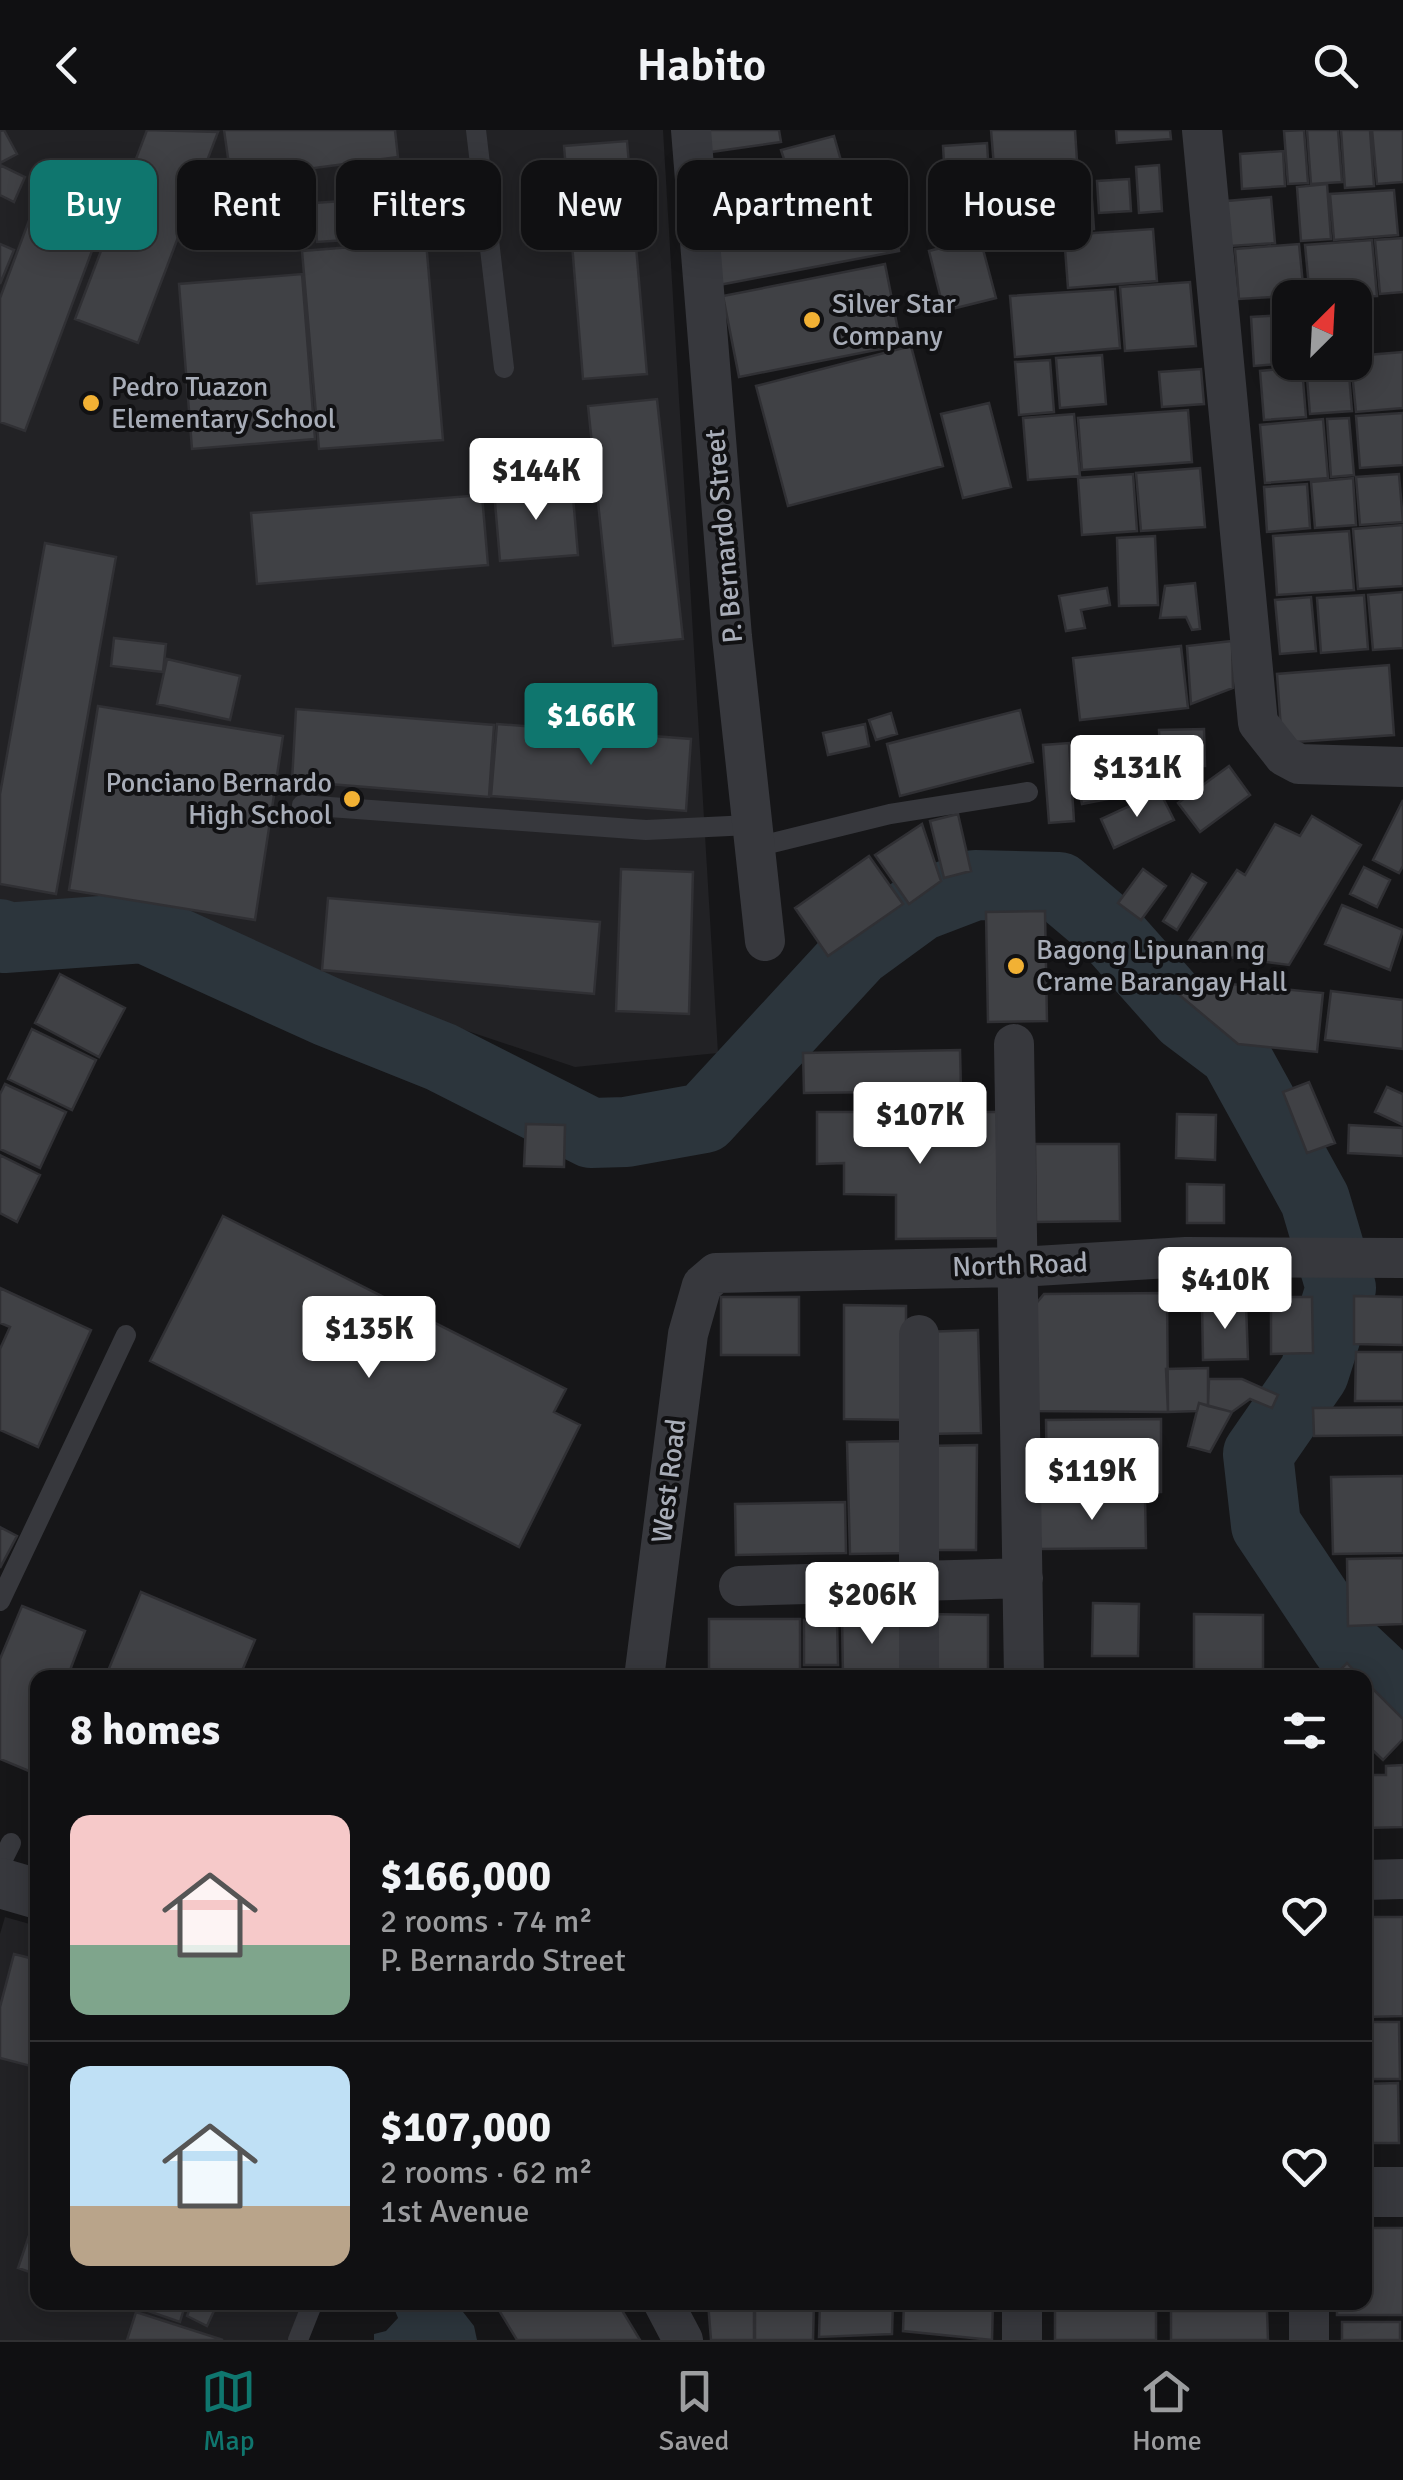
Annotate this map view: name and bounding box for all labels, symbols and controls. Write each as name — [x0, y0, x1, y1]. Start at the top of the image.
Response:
icon: back — [40, 38, 95, 93]
text: Habito — [637, 38, 766, 93]
icon: search — [1308, 38, 1363, 93]
chip: Buy — [30, 160, 157, 250]
chip: Rent — [177, 160, 316, 250]
chip: Filters — [336, 160, 501, 250]
chip: New — [521, 160, 657, 250]
chip: Apartment — [677, 160, 908, 250]
chip: House — [928, 160, 1091, 250]
north arrow — [1272, 280, 1372, 380]
map controls — [1272, 280, 1372, 380]
place label: Silver Star Company — [832, 287, 956, 353]
marker: Silver Star Company — [801, 309, 823, 331]
place label: Pedro Tuazon Elementary School — [111, 370, 336, 436]
marker: Pedro Tuazon Elementary School — [80, 392, 102, 414]
street label: P. Bernardo Street — [698, 427, 750, 645]
pin: $144K — [466, 438, 606, 523]
text: $144K — [492, 451, 580, 490]
pin: $166K — [521, 683, 661, 768]
text: $166K — [547, 696, 635, 735]
pin: $131K — [1067, 735, 1207, 820]
text: $131K — [1093, 748, 1181, 787]
place label: Ponciano Bernardo High School — [106, 766, 332, 832]
marker: Ponciano Bernardo High School — [341, 788, 363, 810]
place label: Bagong Lipunan ng Crame Barangay Hall — [1036, 933, 1288, 999]
marker: Bagong Lipunan ng Crame Barangay Hall — [1005, 955, 1027, 977]
pin: $107K — [850, 1082, 990, 1167]
text: $107K — [876, 1095, 964, 1134]
street label: North Road — [952, 1246, 1088, 1284]
pin: $410K — [1155, 1247, 1295, 1332]
text: $410K — [1181, 1260, 1269, 1299]
pin: $135K — [299, 1296, 439, 1381]
text: $135K — [325, 1309, 413, 1348]
street label: West Road — [645, 1417, 693, 1545]
pin: $119K — [1022, 1438, 1162, 1523]
text: $119K — [1048, 1451, 1136, 1490]
pin: $206K — [802, 1562, 942, 1647]
text: $206K — [828, 1575, 916, 1614]
icon: filters — [1277, 1703, 1332, 1758]
text: 8 homes — [70, 1705, 220, 1756]
text: $166,000 — [380, 1851, 551, 1902]
icon: home — [150, 1855, 270, 1975]
icon: heart — [1277, 1888, 1332, 1943]
text: 2 rooms · 74 m² — [380, 1902, 593, 1941]
text: P. Bernardo Street — [380, 1941, 626, 1980]
text: $107,000 — [380, 2102, 551, 2153]
icon: home — [150, 2106, 270, 2226]
icon: heart — [1277, 2139, 1332, 2194]
text: 2 rooms · 62 m² — [380, 2153, 593, 2192]
text: 1st Avenue — [380, 2192, 530, 2231]
tab: Map — [201, 2364, 256, 2458]
tab: Saved — [659, 2364, 729, 2458]
tab: Home — [1132, 2364, 1202, 2458]

